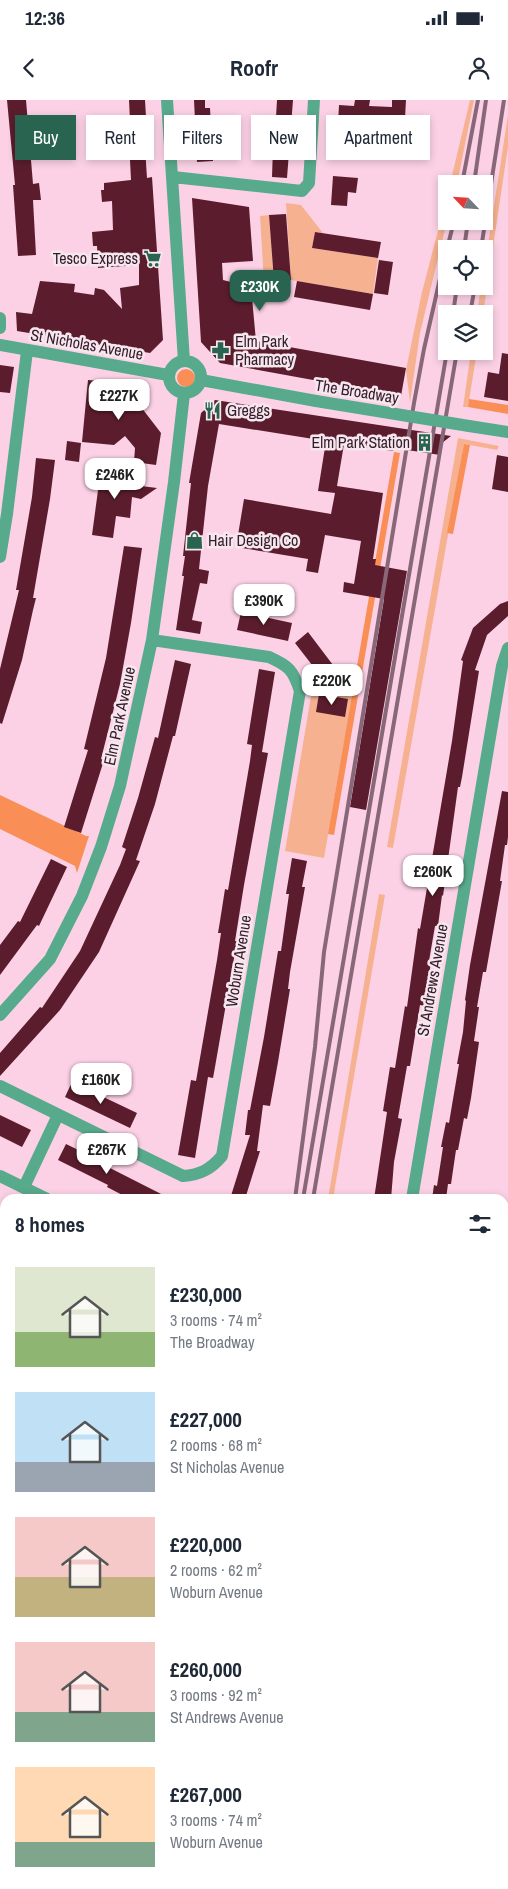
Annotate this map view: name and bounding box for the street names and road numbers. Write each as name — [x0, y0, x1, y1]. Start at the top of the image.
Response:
street label: St Nicholas Avenue — [29, 323, 145, 365]
street label: The Broadway — [314, 374, 401, 409]
street label: Elm Park Avenue — [98, 665, 140, 767]
street label: Woburn Avenue — [220, 913, 256, 1009]
street label: St Andrews Avenue — [411, 922, 453, 1038]

